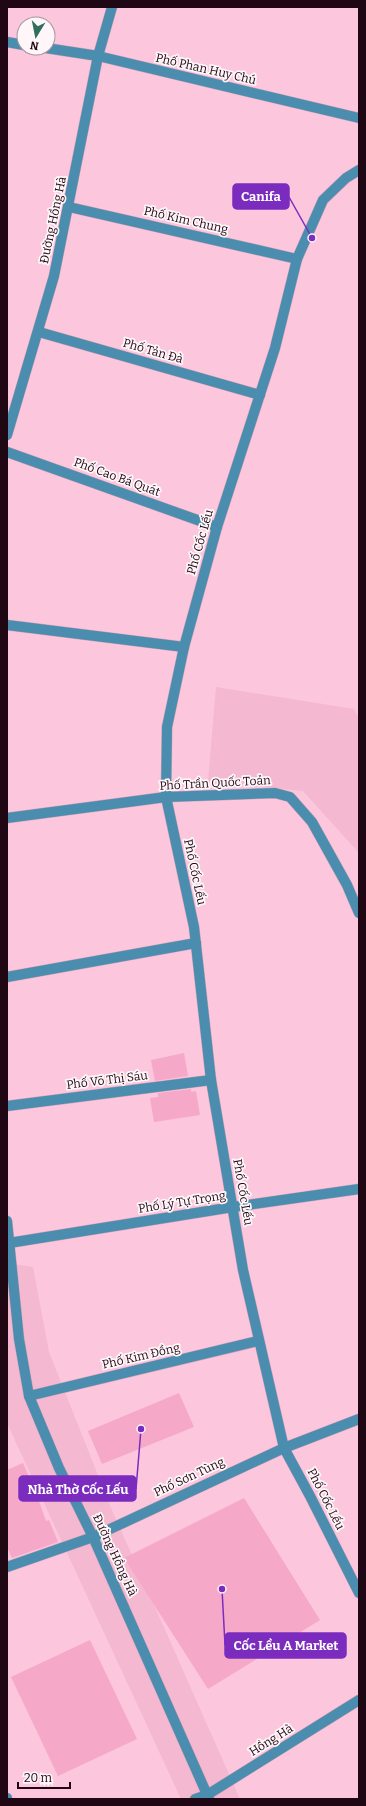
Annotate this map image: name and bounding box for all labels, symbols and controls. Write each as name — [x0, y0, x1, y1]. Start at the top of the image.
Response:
north arrow — [16, 16, 56, 56]
text: N — [29, 38, 40, 52]
street label: Phố Phan Huy Chú — [154, 50, 258, 87]
street label: Đường Hồng Hà — [36, 175, 69, 265]
callout: Canifa — [233, 184, 289, 209]
text: Canifa — [241, 189, 282, 204]
street label: Phố Kim Chung — [142, 203, 230, 237]
street label: Phố Tản Đà — [121, 335, 185, 366]
street label: Phố Cao Bá Quát — [72, 454, 163, 499]
street label: Phố Cốc Lếu — [183, 507, 216, 576]
street label: Phố Trần Quốc Toản — [159, 772, 271, 793]
street label: Phố Cốc Lếu — [181, 838, 210, 907]
street label: Phố Võ Thị Sáu — [65, 1067, 149, 1092]
street label: Phố Cốc Lếu — [230, 1158, 257, 1227]
street label: Phố Lý Tự Trọng — [137, 1187, 227, 1216]
street label: Phố Kim Đồng — [101, 1339, 181, 1372]
street label: Phố Sơn Tùng — [151, 1454, 227, 1499]
street label: Phố Cốc Lếu — [305, 1465, 349, 1533]
callout: Nhà Thờ Cốc Lếu — [19, 1476, 136, 1501]
text: Nhà Thờ Cốc Lếu — [28, 1482, 128, 1497]
street label: Đường Hồng Hà — [90, 1511, 141, 1598]
callout: Cốc Lều A Market — [225, 1633, 346, 1658]
text: Cốc Lều A Market — [234, 1638, 338, 1653]
street label: Hồng Hà — [246, 1720, 296, 1759]
scale bar — [18, 1764, 70, 1790]
text: 20 m — [24, 1771, 53, 1785]

